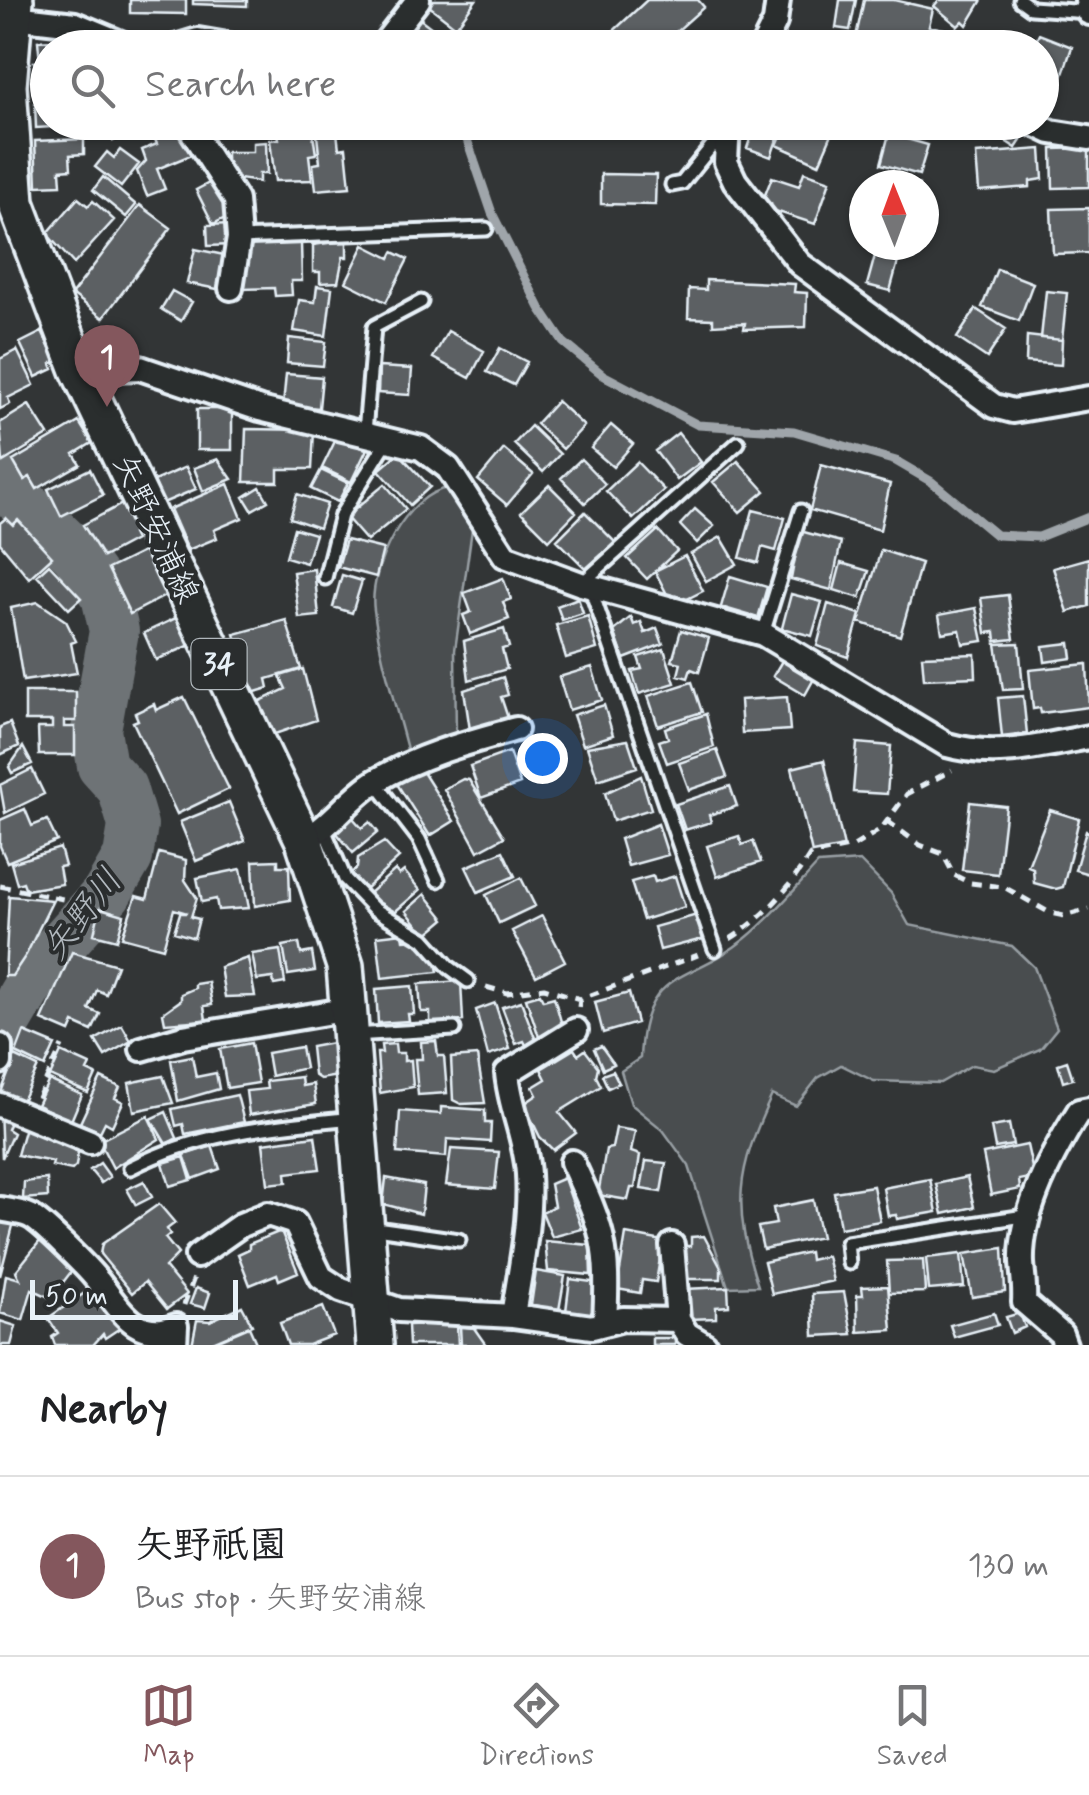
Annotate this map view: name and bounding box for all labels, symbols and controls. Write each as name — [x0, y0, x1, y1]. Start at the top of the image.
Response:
search box — [30, 30, 1059, 140]
icon: search — [65, 58, 120, 113]
text: Search here — [145, 61, 336, 110]
north arrow — [849, 170, 939, 260]
pin: 1 — [74, 324, 140, 407]
street label: 矢野安浦線 — [102, 448, 208, 610]
road number: 34 — [192, 639, 246, 689]
your location — [517, 733, 568, 784]
water label: 矢野川 — [33, 859, 133, 971]
scale bar — [30, 1275, 238, 1320]
text: 50 m — [45, 1279, 108, 1316]
text: Nearby — [40, 1383, 168, 1438]
text: 矢野祇園 — [135, 1522, 287, 1571]
text: 1 — [65, 1545, 80, 1587]
text: 130 m — [968, 1545, 1049, 1587]
text: Bus stop · 矢野安浦線 — [135, 1578, 426, 1620]
tab: Map — [141, 1678, 196, 1775]
tab: Directions — [479, 1678, 594, 1775]
tab: Saved — [877, 1678, 948, 1775]

